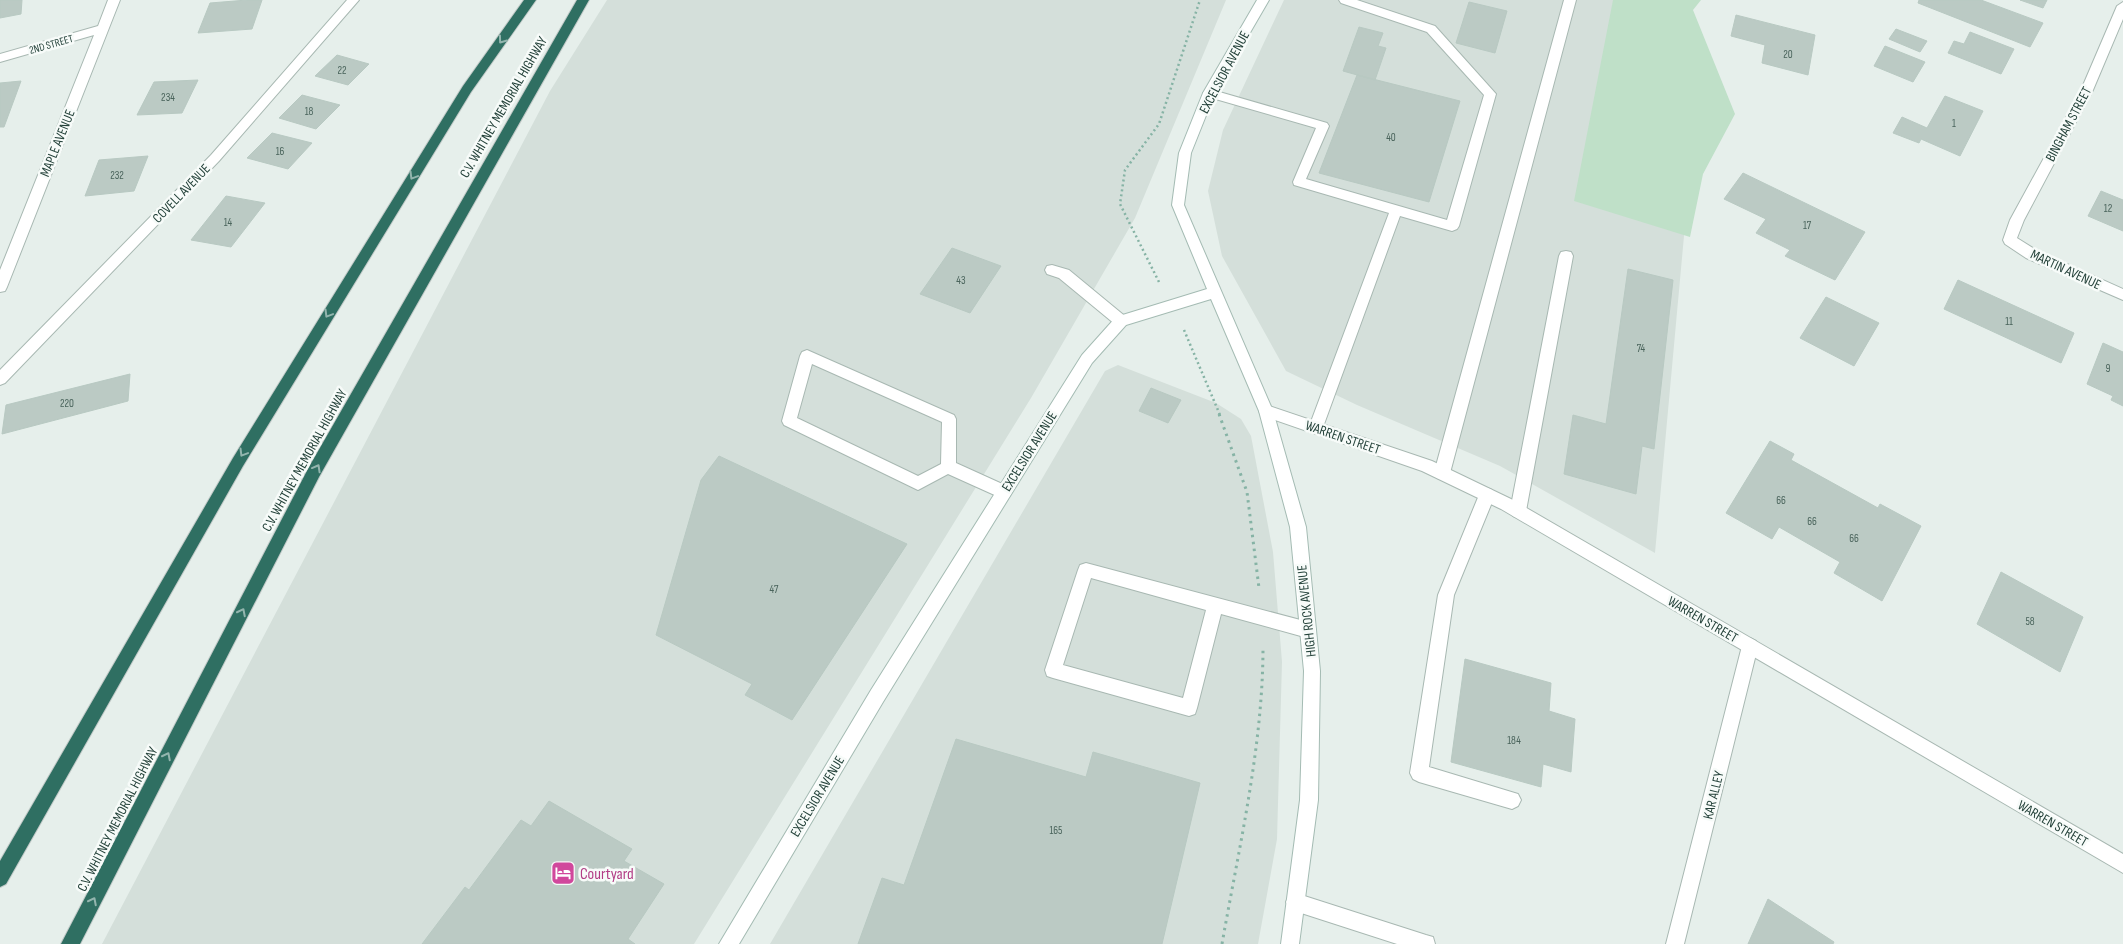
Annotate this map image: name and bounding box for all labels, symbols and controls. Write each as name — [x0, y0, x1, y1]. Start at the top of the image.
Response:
street label: EXCELSIOR AVENUE — [1196, 28, 1253, 116]
street label: 2ND STREET — [28, 32, 75, 57]
street label: C.V. WHITNEY MEMORIAL HIGHWAY — [456, 34, 551, 181]
one-way arrow — [499, 34, 508, 44]
house number: 20 — [1783, 48, 1793, 61]
house number: 22 — [337, 64, 347, 77]
street label: BINGHAM STREET — [2042, 84, 2095, 164]
house number: 234 — [161, 91, 175, 104]
house number: 18 — [305, 105, 314, 118]
street label: MAPLE AVENUE — [36, 107, 79, 179]
house number: 1 — [1952, 117, 1956, 130]
house number: 40 — [1386, 131, 1396, 144]
house number: 16 — [276, 145, 285, 158]
street label: COVELL AVENUE — [149, 160, 214, 226]
house number: 232 — [110, 169, 124, 182]
one-way arrow — [410, 170, 420, 179]
house number: 12 — [2104, 202, 2113, 215]
house number: 14 — [224, 216, 233, 229]
house number: 17 — [1803, 219, 1812, 232]
street label: MARTIN AVENUE — [2028, 246, 2104, 293]
house number: 43 — [956, 274, 966, 287]
one-way arrow — [325, 309, 335, 318]
house number: 11 — [2005, 315, 2013, 328]
house number: 74 — [1637, 342, 1646, 355]
house number: 9 — [2106, 362, 2111, 375]
street label: C.V. WHITNEY MEMORIAL HIGHWAY — [258, 386, 351, 534]
house number: 220 — [60, 397, 74, 410]
street label: EXCELSIOR AVENUE — [998, 408, 1061, 494]
street label: WARREN STREET — [1303, 417, 1383, 458]
one-way arrow — [240, 447, 250, 456]
one-way arrow — [311, 464, 321, 473]
house number: 66 — [1776, 494, 1786, 507]
house number: 66 — [1807, 515, 1817, 528]
house number: 66 — [1849, 532, 1859, 545]
street label: HIGH ROCK AVENUE — [1293, 564, 1320, 658]
house number: 47 — [770, 583, 779, 596]
street label: WARREN STREET — [1665, 593, 1741, 646]
one-way arrow — [236, 608, 246, 617]
house number: 58 — [2025, 615, 2035, 628]
house number: 184 — [1507, 734, 1521, 747]
street label: C.V. WHITNEY MEMORIAL HIGHWAY — [74, 744, 161, 894]
one-way arrow — [161, 753, 171, 762]
street label: EXCELSIOR AVENUE — [787, 753, 848, 840]
street label: KAR ALLEY — [1699, 769, 1728, 821]
street label: WARREN STREET — [2015, 797, 2091, 850]
house number: 165 — [1049, 824, 1063, 837]
hotel icon: Courtyard — [550, 860, 576, 886]
place label: Courtyard — [580, 865, 634, 884]
one-way arrow — [87, 897, 97, 906]

